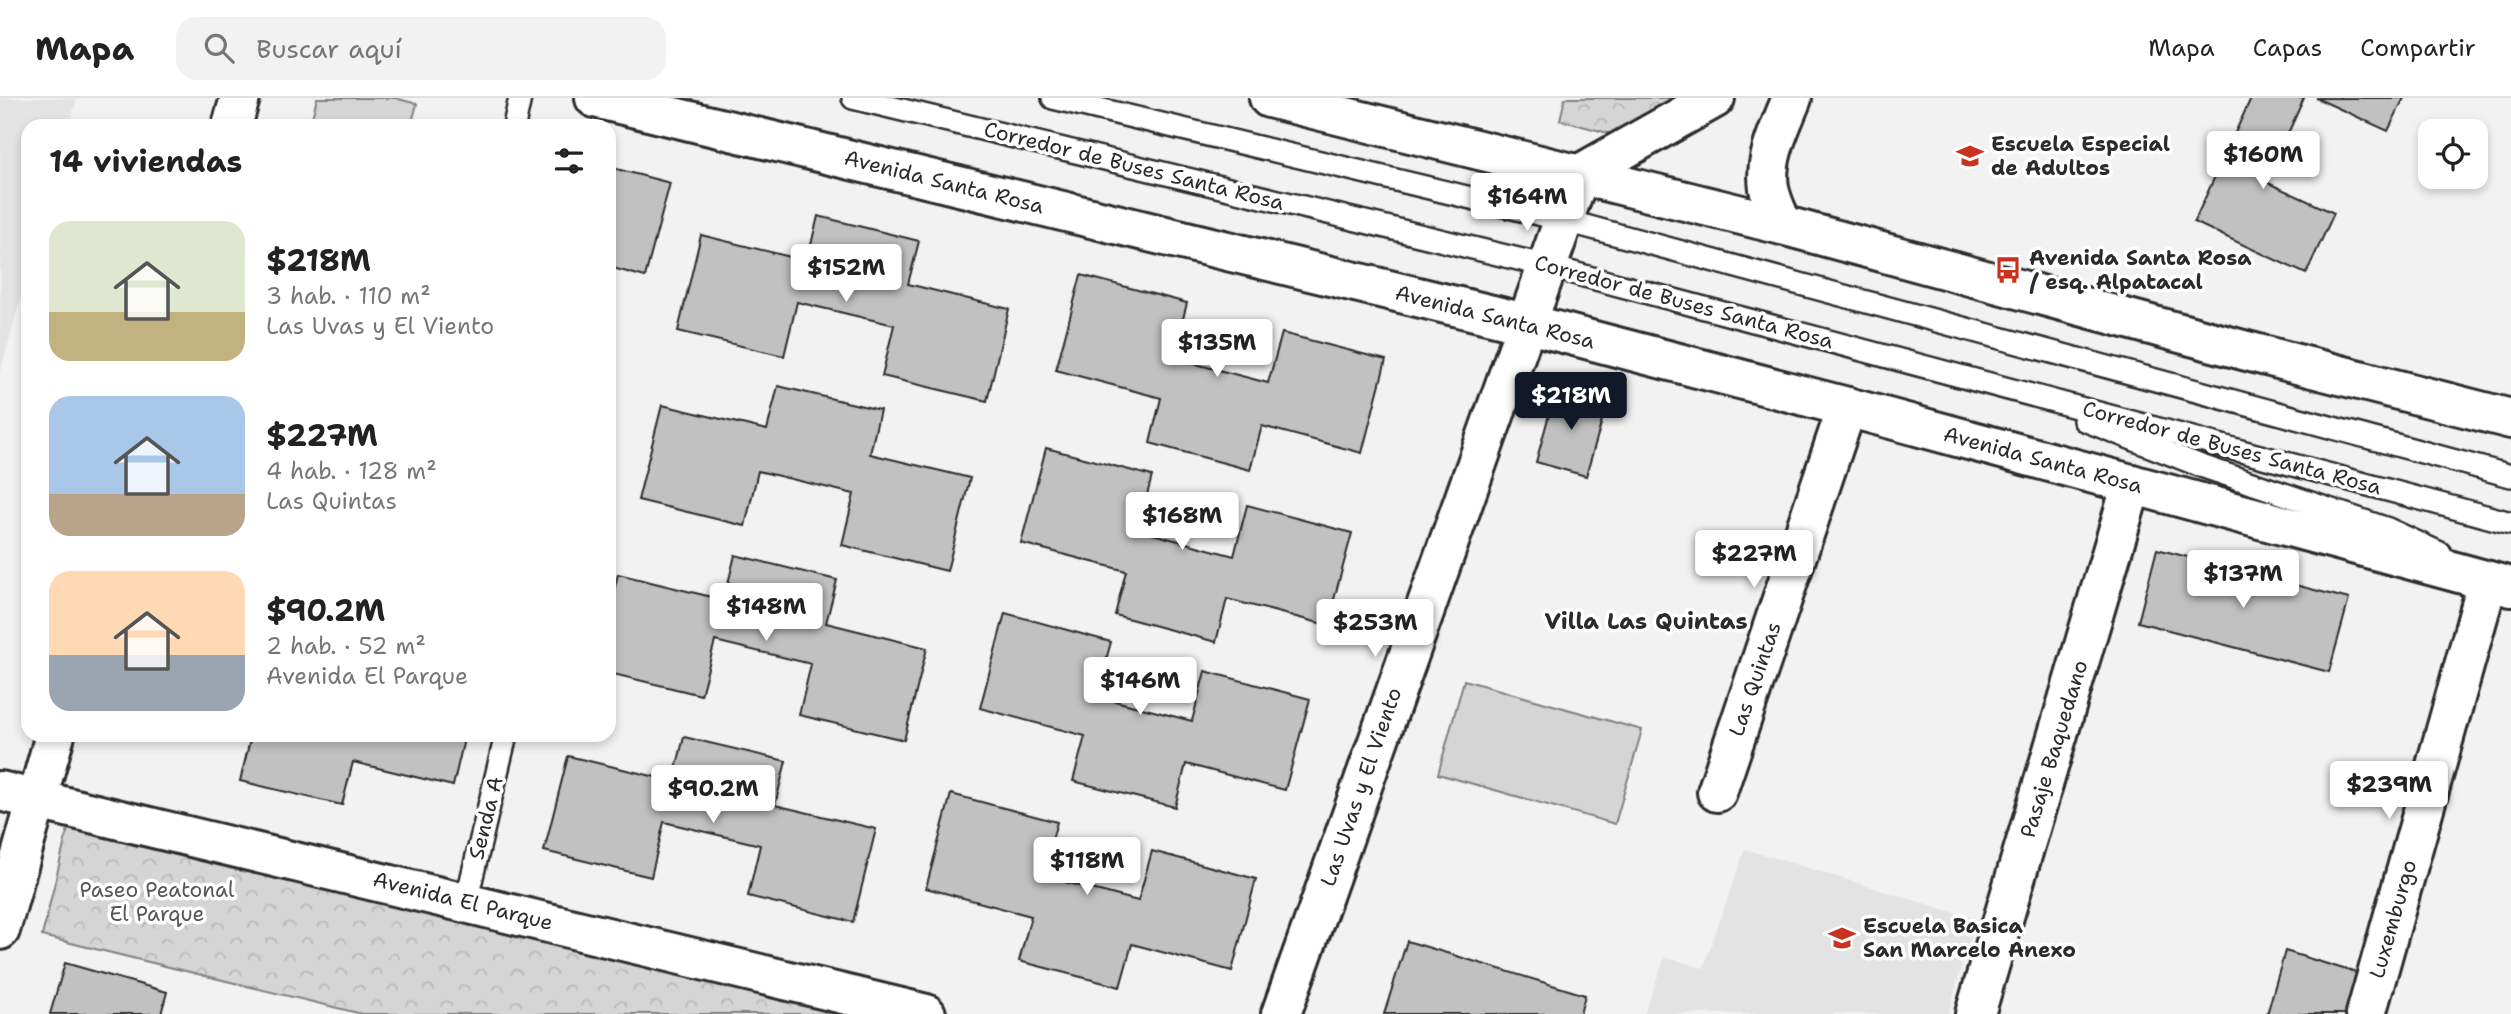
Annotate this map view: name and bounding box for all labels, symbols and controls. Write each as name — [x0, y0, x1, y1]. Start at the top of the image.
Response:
search box — [176, 17, 666, 80]
text: Mapa — [35, 26, 134, 71]
icon: search — [200, 29, 238, 67]
text: Buscar aquí — [256, 31, 402, 66]
text: Mapa — [2148, 32, 2215, 64]
text: Capas — [2253, 32, 2322, 64]
text: Compartir — [2360, 32, 2476, 64]
street label: Corredor de Buses Santa Rosa — [981, 115, 1287, 217]
map controls — [2418, 119, 2488, 189]
button: locate — [2418, 119, 2488, 189]
place label: Escuela Especial de Adultos — [1991, 130, 2170, 182]
pin: $160M — [2214, 132, 2312, 191]
text: $160M — [2223, 139, 2303, 169]
text: 14 viviendas — [49, 141, 242, 182]
school or university icon: Escuela Especial de Adultos — [1955, 141, 1985, 171]
icon: filters — [550, 142, 588, 180]
street label: Avenida Santa Rosa — [841, 144, 1047, 220]
pin: $164M — [1478, 174, 1576, 233]
text: $164M — [1487, 181, 1567, 211]
text: $218M — [266, 240, 371, 281]
pin: $152M — [797, 244, 895, 304]
place label: Avenida Santa Rosa / esq. Alpatacal — [2029, 244, 2252, 296]
icon: home — [105, 249, 189, 333]
street label: Corredor de Buses Santa Rosa — [1531, 249, 1837, 355]
text: $152M — [807, 252, 885, 282]
bus stop icon: Avenida Santa Rosa / esq. Alpatacal — [1993, 255, 2023, 285]
street label: Avenida Santa Rosa — [1392, 279, 1598, 355]
text: 3 hab. · 110 m² — [266, 281, 431, 311]
text: Las Uvas y El Viento — [266, 311, 494, 341]
pin: $135M — [1168, 320, 1266, 379]
text: $135M — [1178, 327, 1256, 357]
pin: $218M — [1522, 372, 1620, 432]
text: $218M — [1531, 380, 1611, 410]
street label: Corredor de Buses Santa Rosa — [2079, 395, 2385, 501]
text: $227M — [266, 415, 378, 456]
street label: Avenida Santa Rosa — [1940, 420, 2146, 500]
icon: home — [105, 424, 189, 508]
text: 4 hab. · 128 m² — [266, 456, 437, 486]
text: Las Quintas — [266, 486, 397, 516]
pin: $168M — [1133, 492, 1231, 552]
text: $168M — [1142, 500, 1222, 530]
pin: $227M — [1705, 531, 1803, 590]
text: $227M — [1711, 538, 1797, 568]
pin: $137M — [2194, 550, 2292, 610]
text: $137M — [2203, 558, 2283, 588]
pin: $148M — [717, 584, 815, 643]
text: $90.2M — [266, 590, 385, 631]
text: $148M — [726, 591, 806, 621]
icon: home — [105, 599, 189, 683]
pin: $253M — [1326, 600, 1424, 659]
district label: Villa Las Quintas — [1544, 606, 1748, 636]
text: $253M — [1332, 607, 1418, 637]
street label: Las Quintas — [1722, 618, 1788, 740]
text: 2 hab. · 52 m² — [266, 631, 426, 661]
street label: Pasaje Baquedano — [2014, 657, 2094, 841]
pin: $146M — [1091, 658, 1189, 717]
text: Avenida El Parque — [266, 661, 468, 691]
text: $146M — [1100, 665, 1180, 695]
street label: Las Uvas y El Viento — [1314, 684, 1408, 890]
pin: $239M — [2340, 762, 2438, 821]
pin: $90.2M — [656, 766, 770, 825]
text: $239M — [2346, 769, 2432, 799]
text: $90.2M — [667, 773, 759, 803]
street label: Senda A — [462, 774, 510, 862]
pin: $118M — [1038, 838, 1136, 897]
text: $118M — [1049, 845, 1125, 875]
street label: Luxemburgo — [2363, 856, 2423, 982]
street label: Avenida El Parque — [370, 865, 556, 937]
park label: Paseo Peatonal El Parque — [80, 876, 235, 928]
place label: Escuela Basica San Marcelo Anexo — [1863, 912, 2076, 964]
school or university icon: Escuela Basica San Marcelo Anexo — [1827, 923, 1857, 953]

